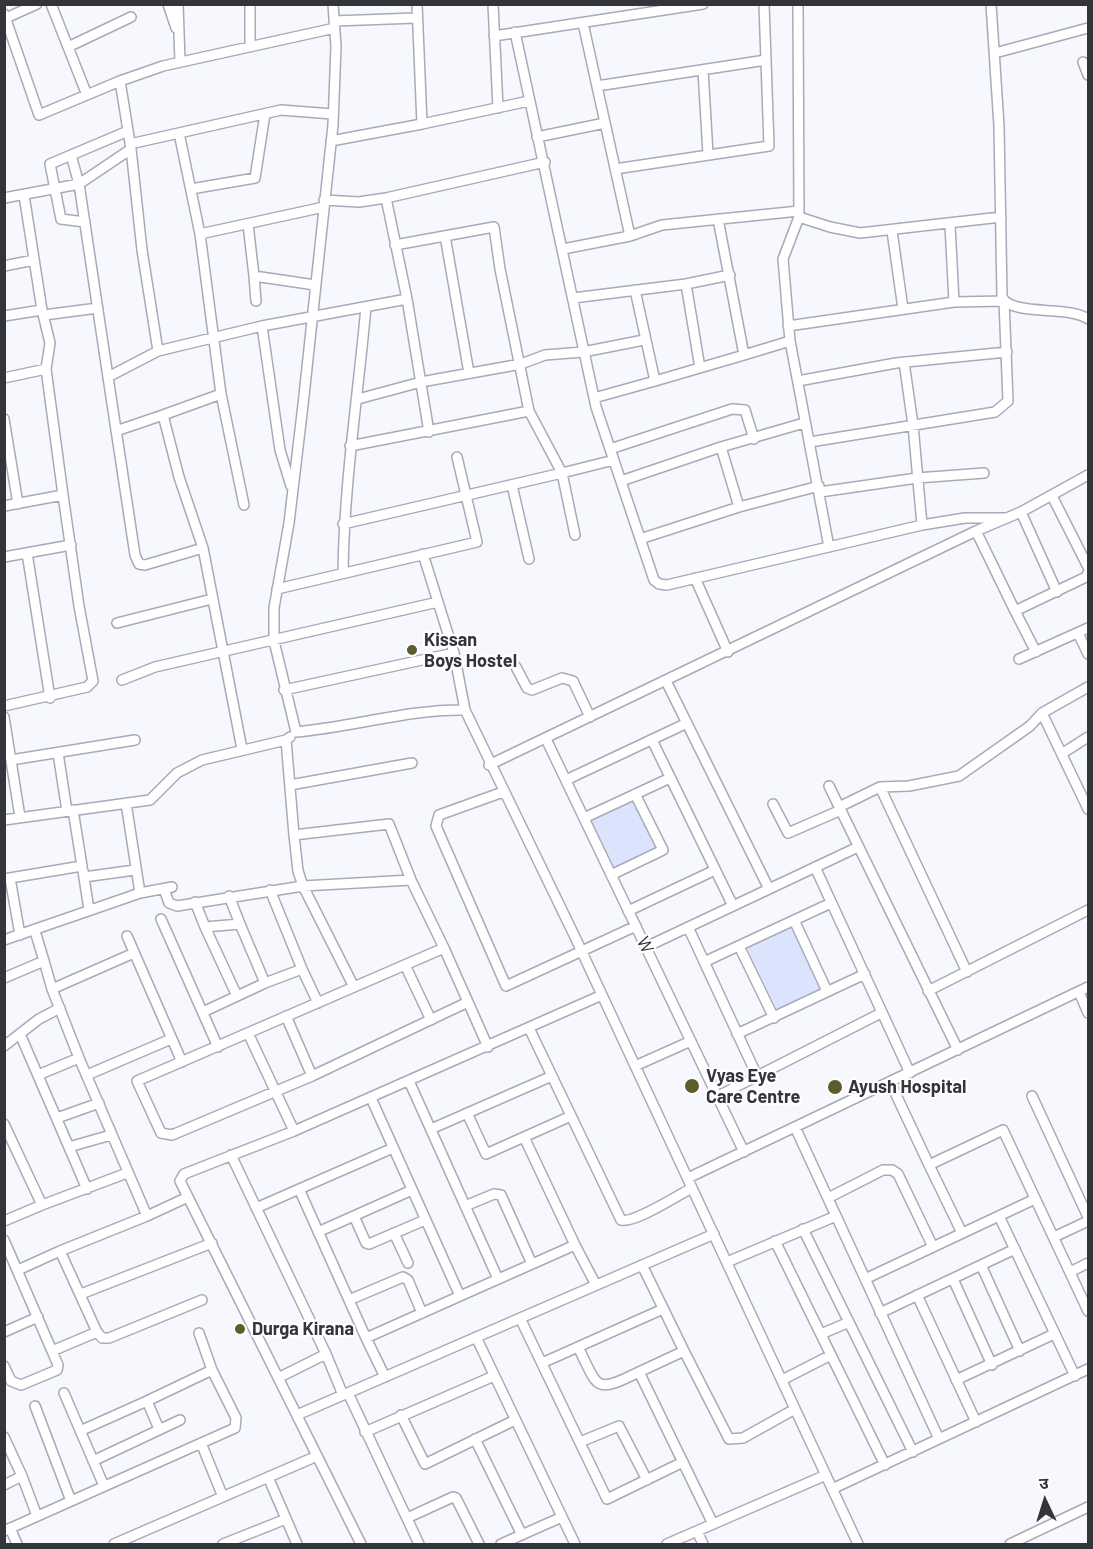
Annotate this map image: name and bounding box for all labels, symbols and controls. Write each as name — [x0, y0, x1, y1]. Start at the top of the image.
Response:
place label: Kissan Boys Hostel — [424, 629, 517, 672]
marker: Kissan Boys Hostel — [405, 643, 419, 657]
street label: W — [632, 933, 658, 957]
place label: Vyas Eye Care Centre — [706, 1065, 800, 1108]
place label: Ayush Hospital — [848, 1076, 966, 1098]
marker: Vyas Eye Care Centre — [683, 1077, 701, 1095]
marker: Ayush Hospital — [826, 1078, 844, 1096]
place label: Durga Kirana — [252, 1318, 354, 1340]
marker: Durga Kirana — [233, 1322, 247, 1336]
north arrow — [1015, 1471, 1075, 1531]
text: उ — [1038, 1473, 1049, 1492]

